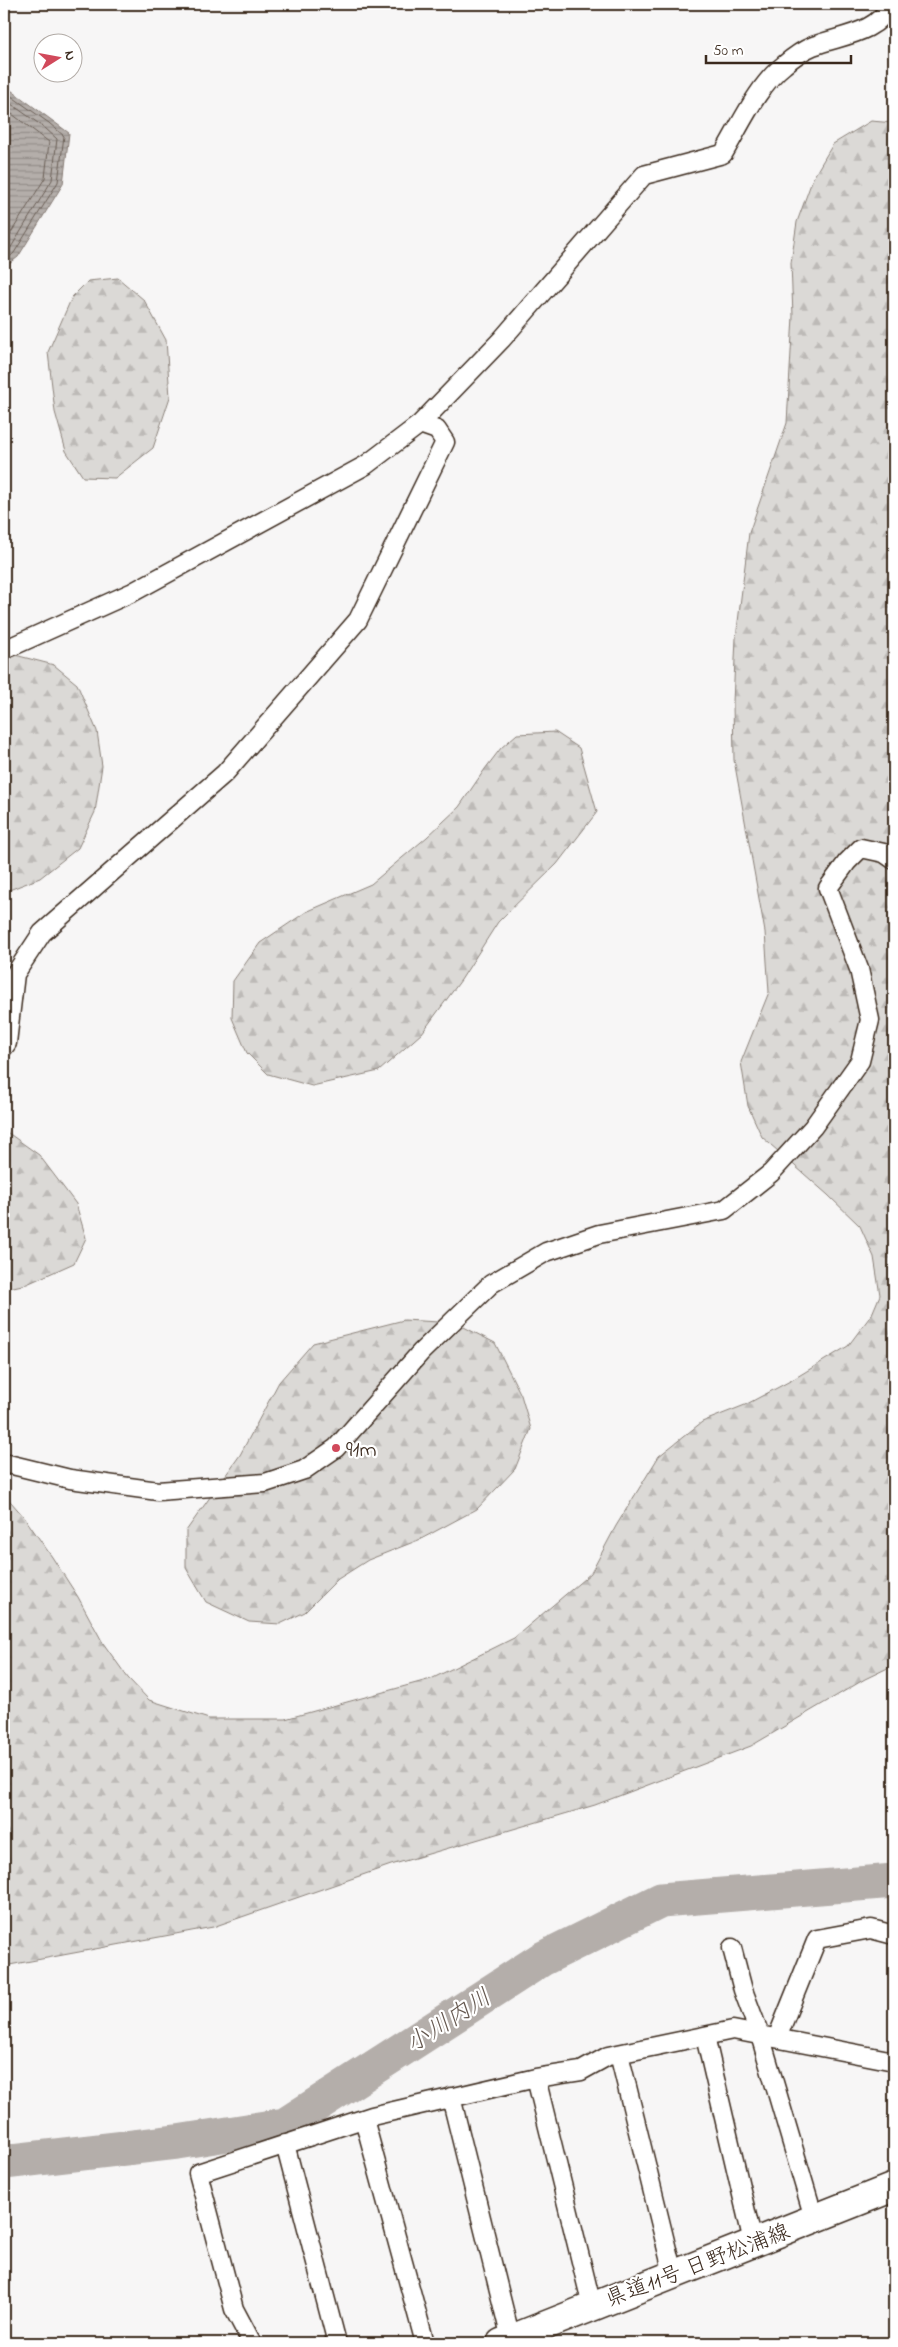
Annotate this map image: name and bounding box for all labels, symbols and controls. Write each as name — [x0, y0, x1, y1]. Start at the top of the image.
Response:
north arrow — [32, 32, 82, 82]
scale bar — [706, 32, 850, 64]
text: 50 m — [713, 40, 744, 62]
text: N — [58, 49, 80, 62]
place label: 91m — [346, 1435, 377, 1467]
marker: 91m — [330, 1442, 342, 1454]
water label: 小川内川 — [400, 1981, 499, 2063]
street label: 県道11号 日野松浦線 — [601, 2217, 795, 2317]

